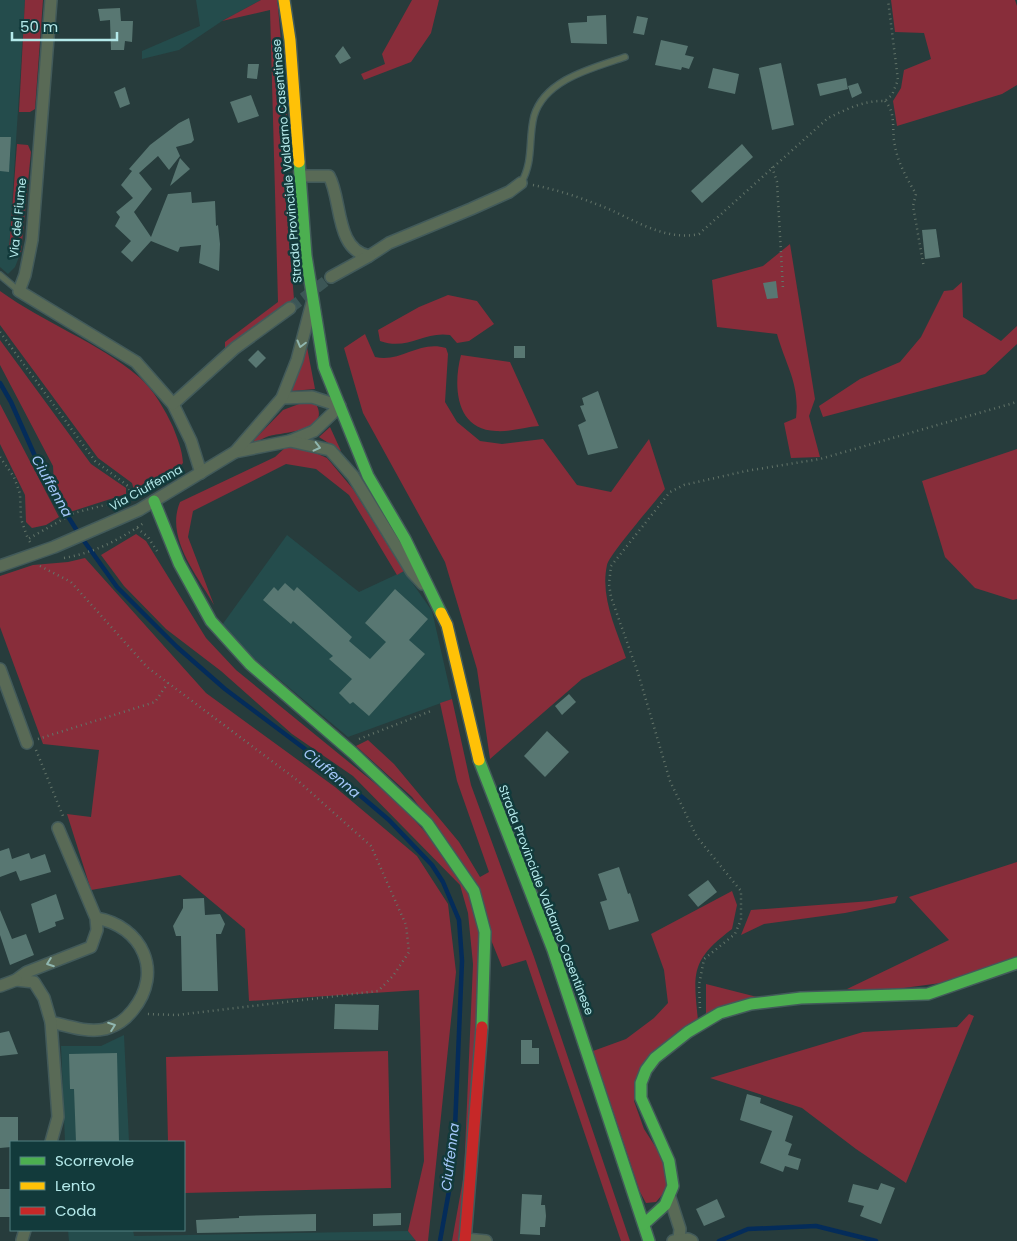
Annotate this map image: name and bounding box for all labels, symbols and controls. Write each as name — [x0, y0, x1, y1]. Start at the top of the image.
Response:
scale bar — [12, 10, 118, 42]
text: 50 m — [20, 16, 58, 37]
street label: Strada Provinciale Valdarno Casentinese — [267, 38, 306, 284]
street label: Via del Fiume — [5, 177, 30, 259]
one-way arrow — [296, 340, 307, 348]
one-way arrow — [312, 441, 321, 452]
water label: Ciuffenna — [27, 451, 78, 521]
street label: Via Ciuffenna — [106, 460, 185, 515]
water label: Ciuffenna — [299, 743, 365, 803]
street label: Strada Provinciale Valdarno Casentinese — [495, 782, 598, 1017]
one-way arrow — [46, 957, 55, 967]
one-way arrow — [107, 1022, 115, 1032]
water label: Ciuffenna — [436, 1121, 464, 1192]
legend — [10, 1141, 185, 1231]
text: Scorrevole — [55, 1150, 134, 1171]
text: Lento — [55, 1175, 95, 1196]
text: Coda — [55, 1200, 96, 1221]

